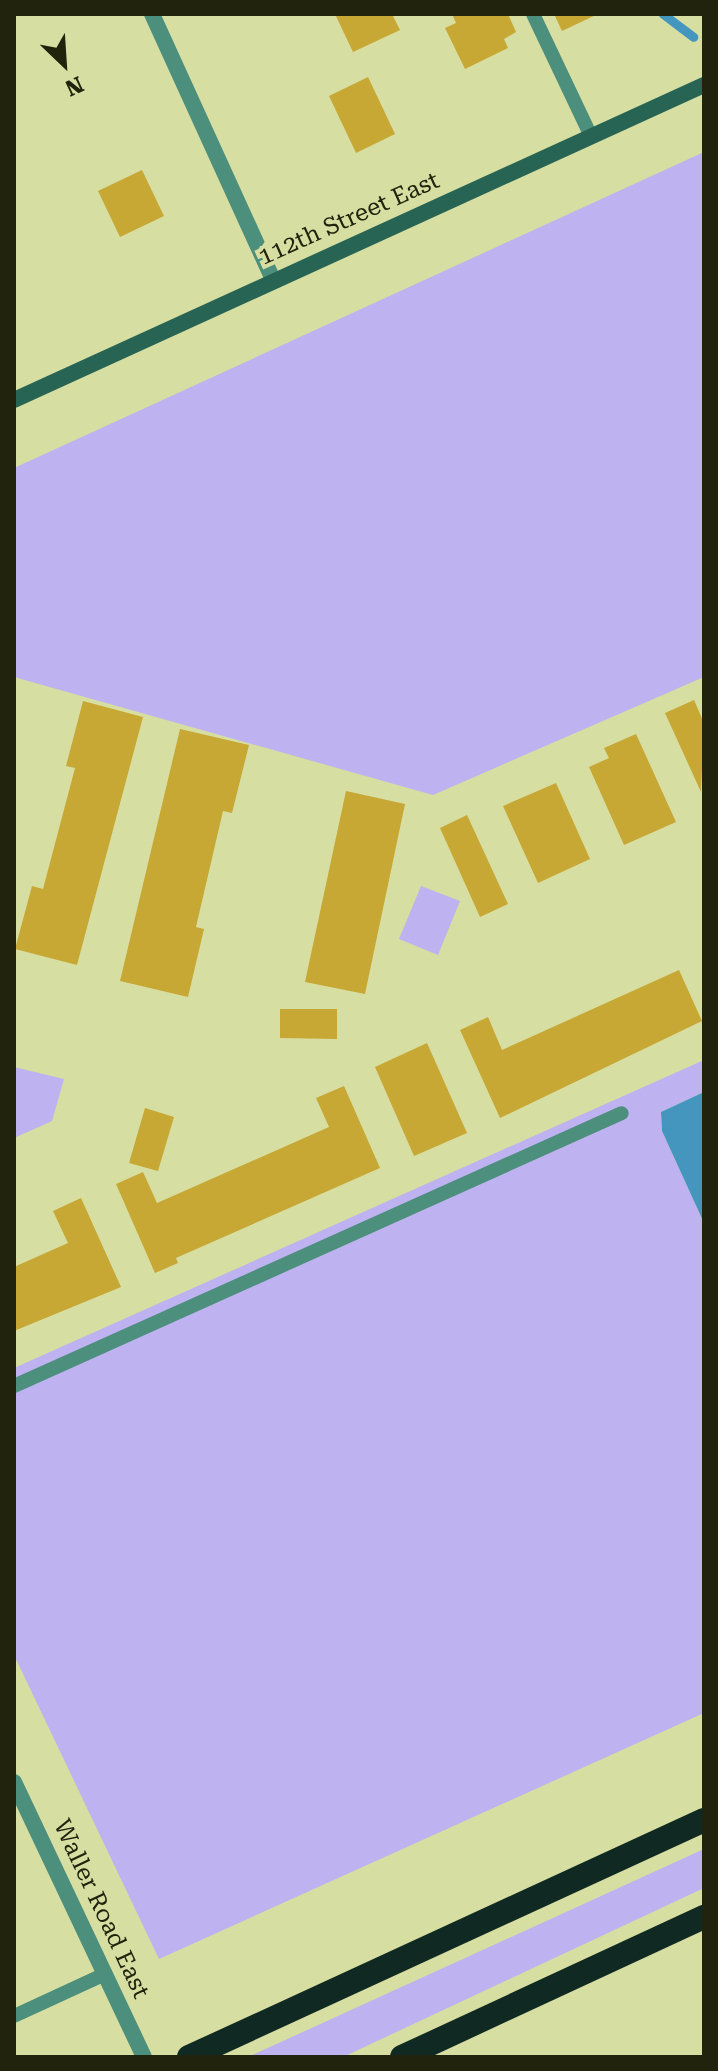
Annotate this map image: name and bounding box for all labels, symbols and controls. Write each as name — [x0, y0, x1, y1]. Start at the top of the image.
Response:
north arrow — [24, 24, 104, 104]
text: N — [61, 71, 87, 101]
street label: 112th Street East — [254, 166, 444, 272]
street label: Waller Road East — [47, 1815, 155, 2003]

